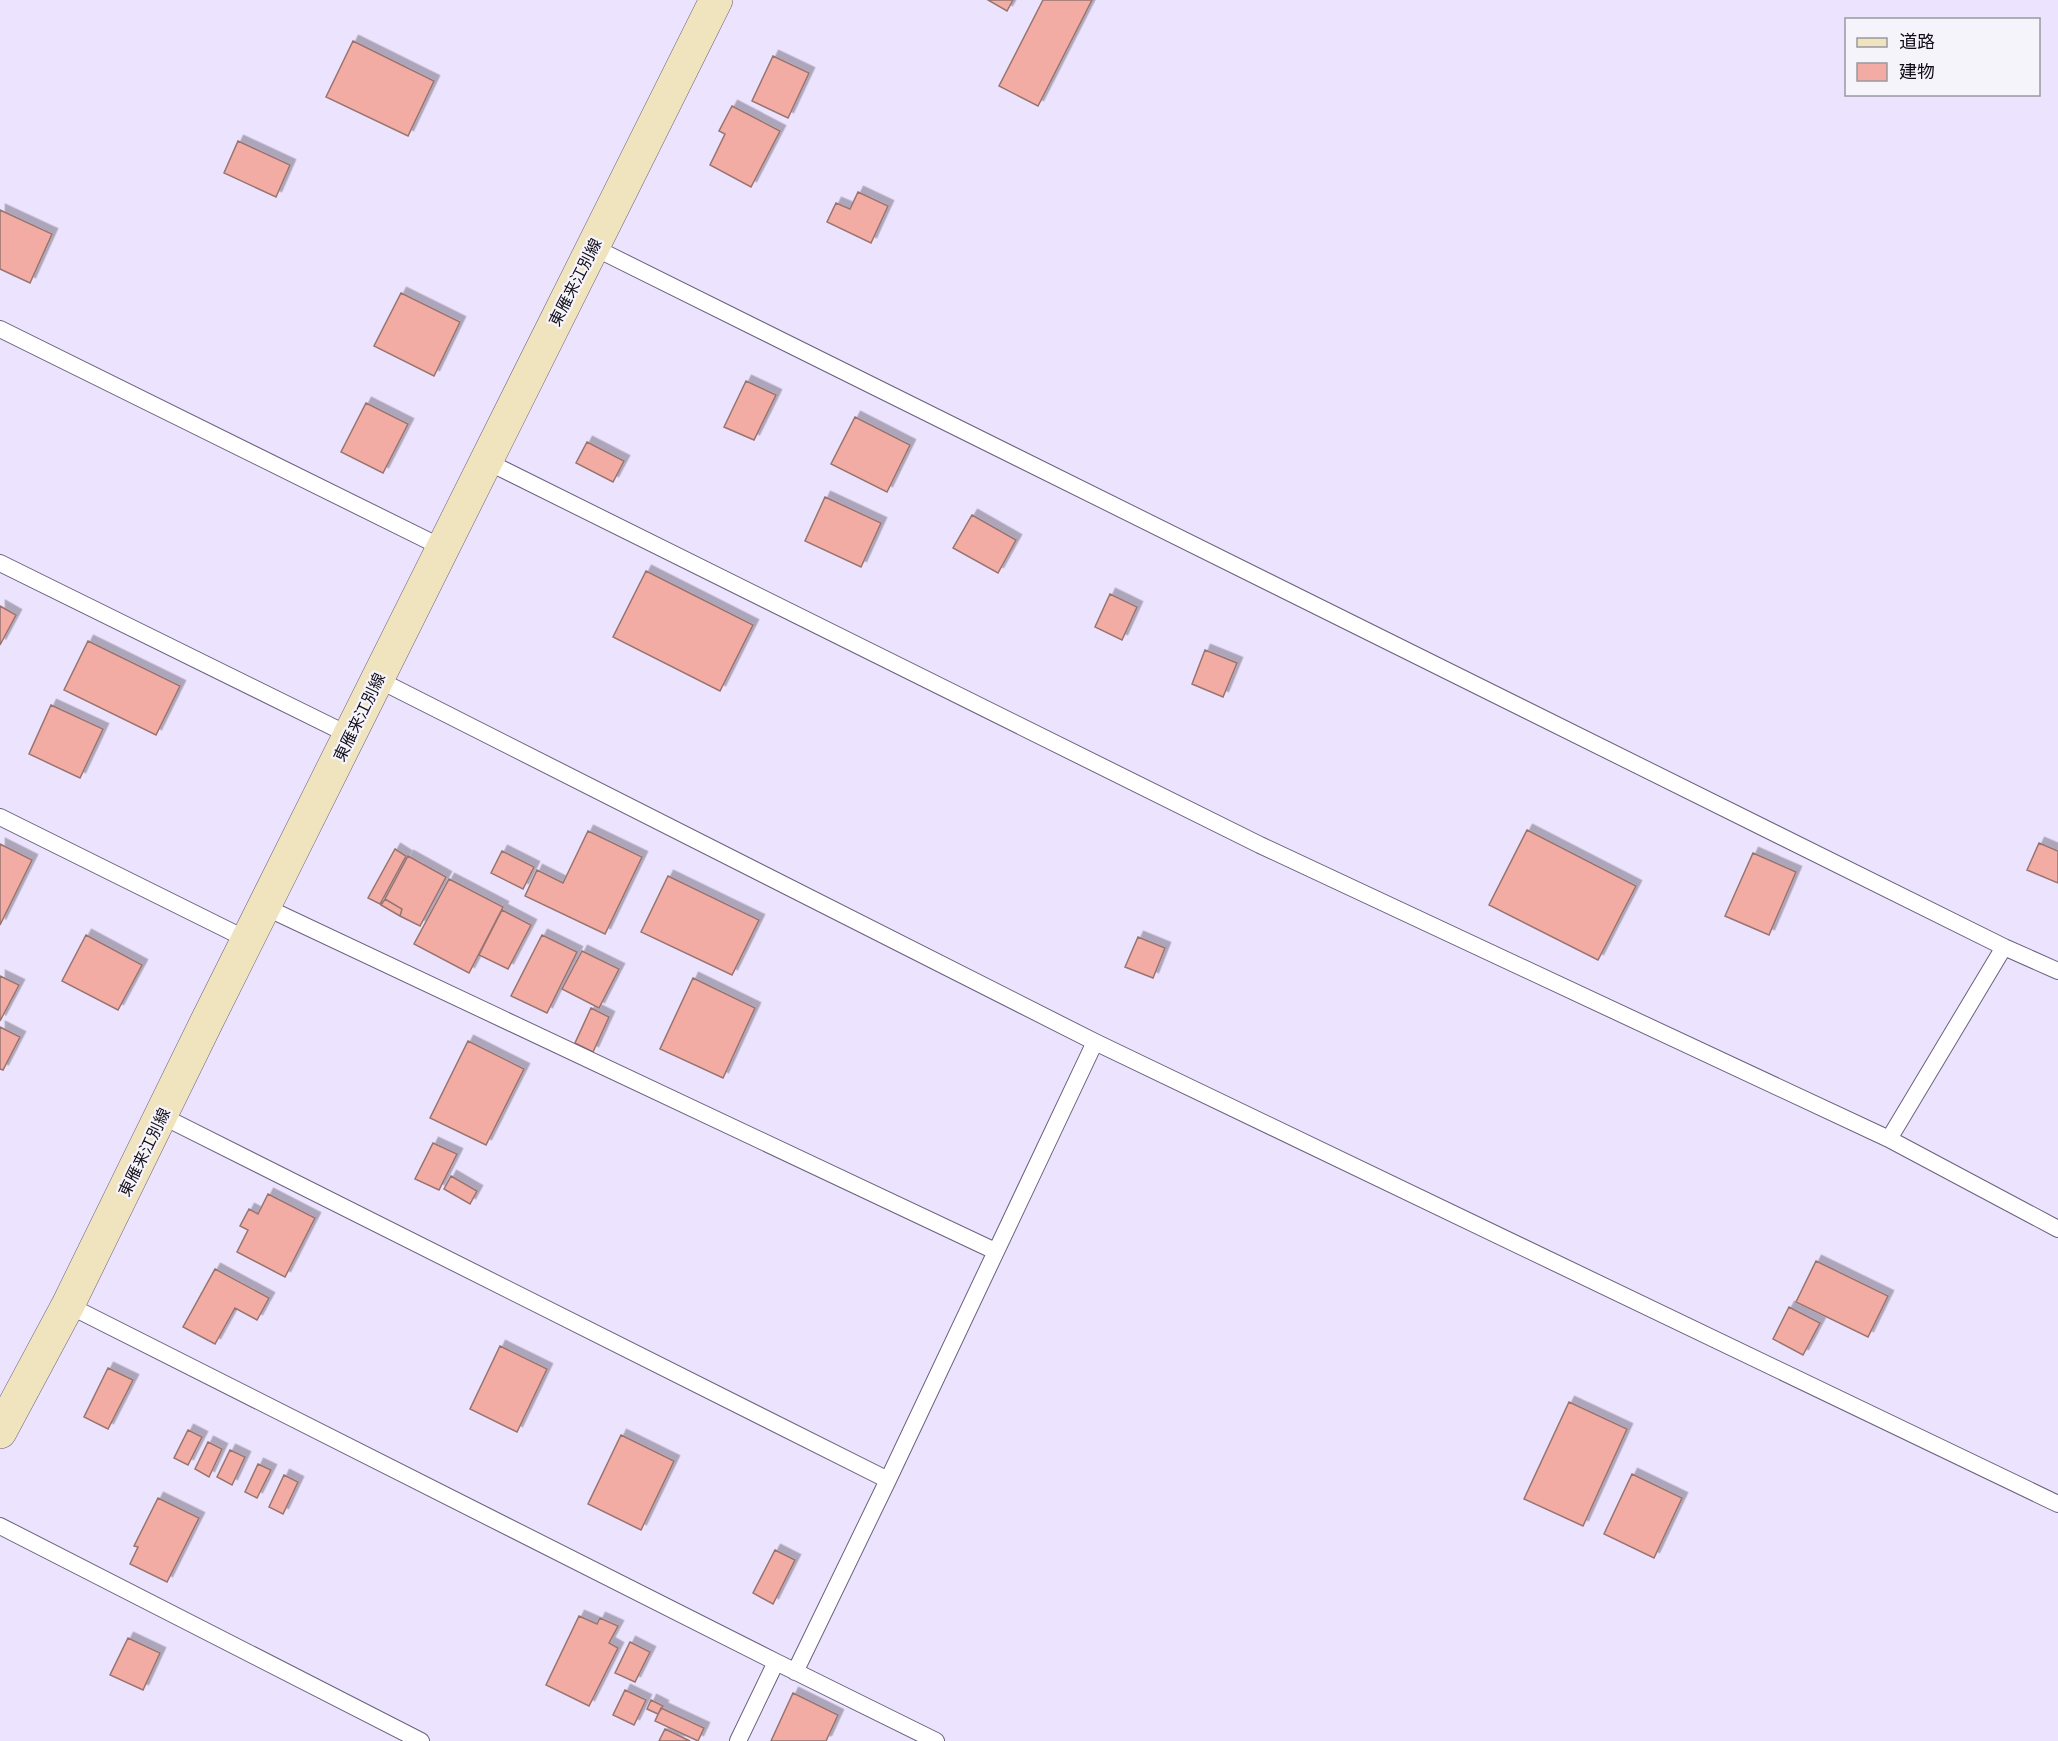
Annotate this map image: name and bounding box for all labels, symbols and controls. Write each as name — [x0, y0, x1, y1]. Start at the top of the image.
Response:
legend — [1845, 18, 2040, 96]
text: 道路 — [1899, 27, 1935, 53]
text: 建物 — [1899, 57, 1935, 83]
street label: 東雁来江別線 — [542, 233, 607, 330]
street label: 東雁来江別線 — [326, 668, 390, 765]
street label: 東雁来江別線 — [111, 1103, 175, 1200]

